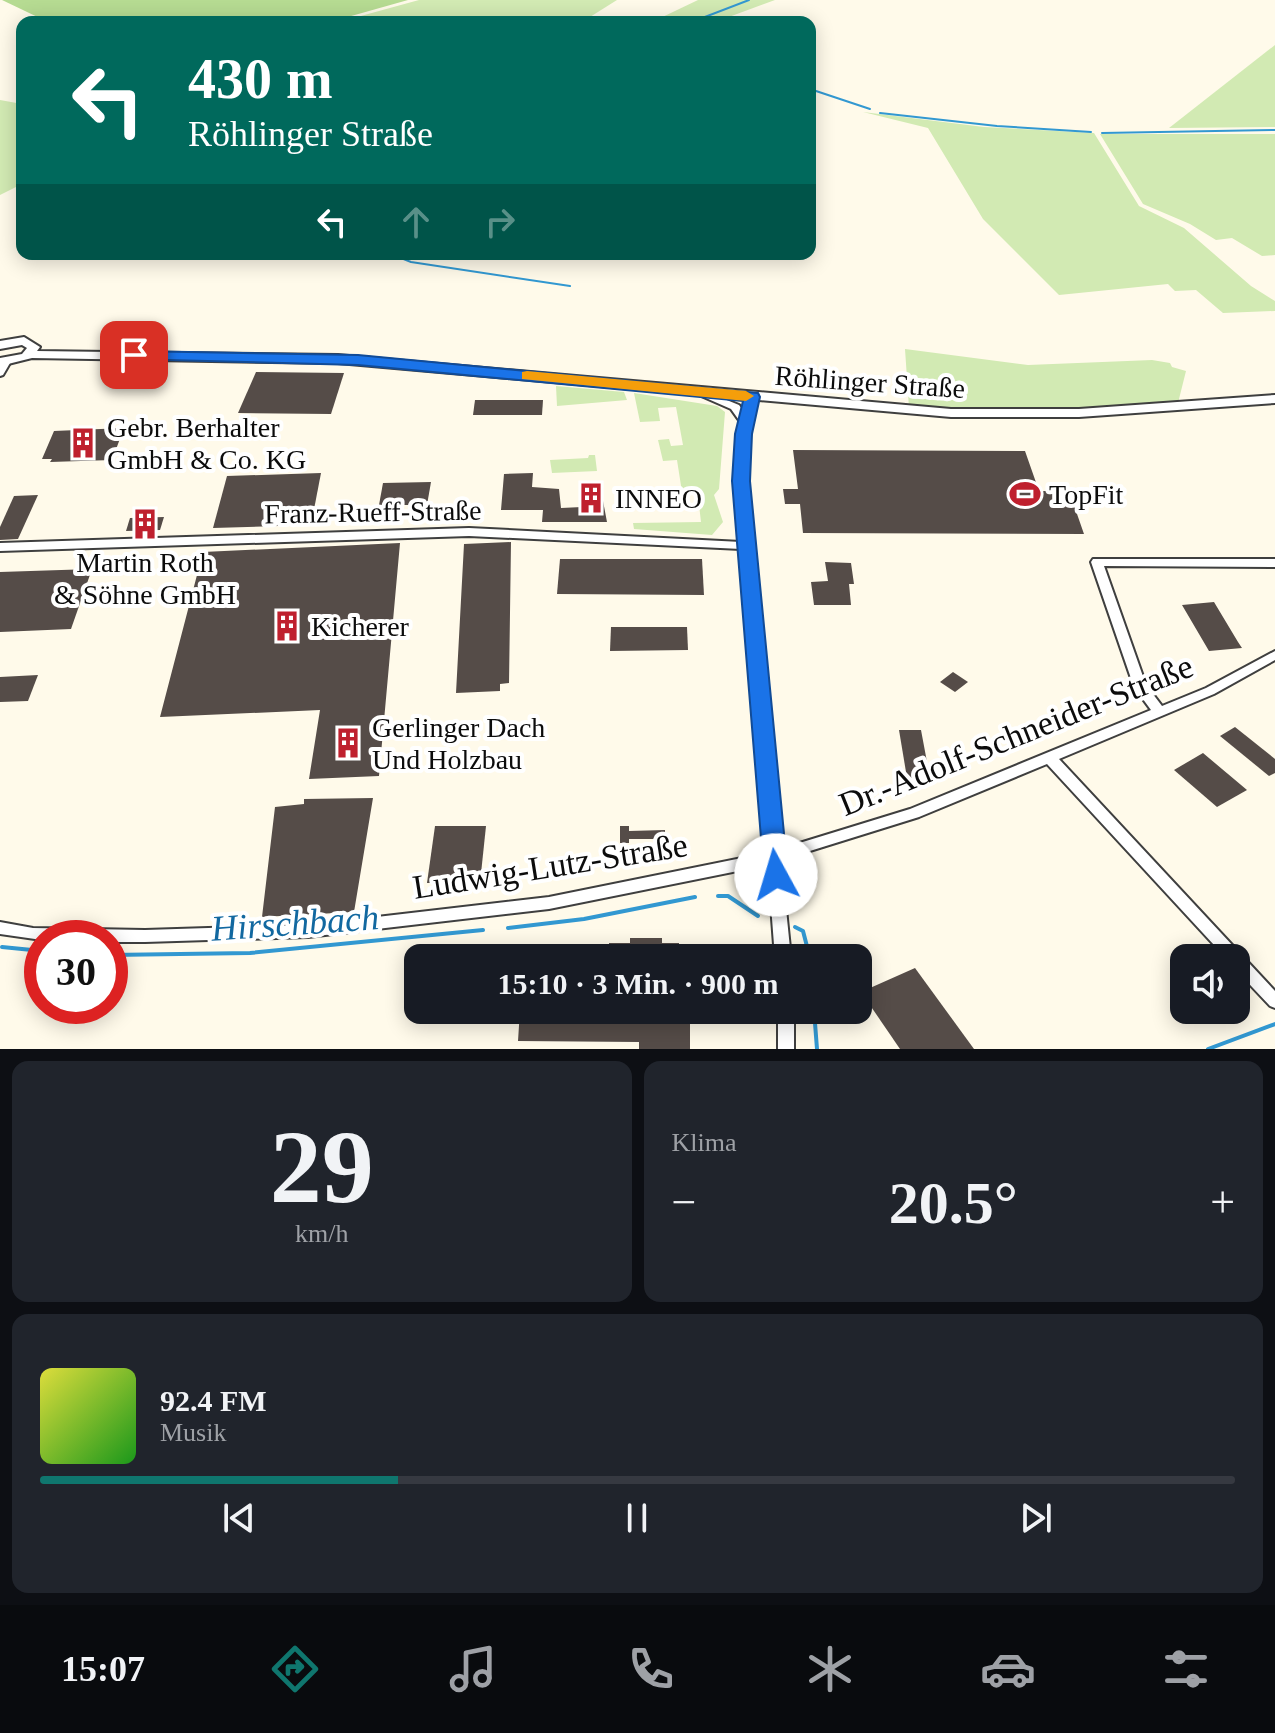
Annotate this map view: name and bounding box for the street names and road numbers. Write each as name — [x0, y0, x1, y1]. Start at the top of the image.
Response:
street label: Röhlinger Straße — [774, 360, 966, 404]
street label: Franz-Rueff-Straße — [264, 495, 482, 529]
street label: Dr.-Adolf-Schneider-Straße — [834, 647, 1198, 823]
street label: Ludwig-Lutz-Straße — [410, 826, 690, 906]

